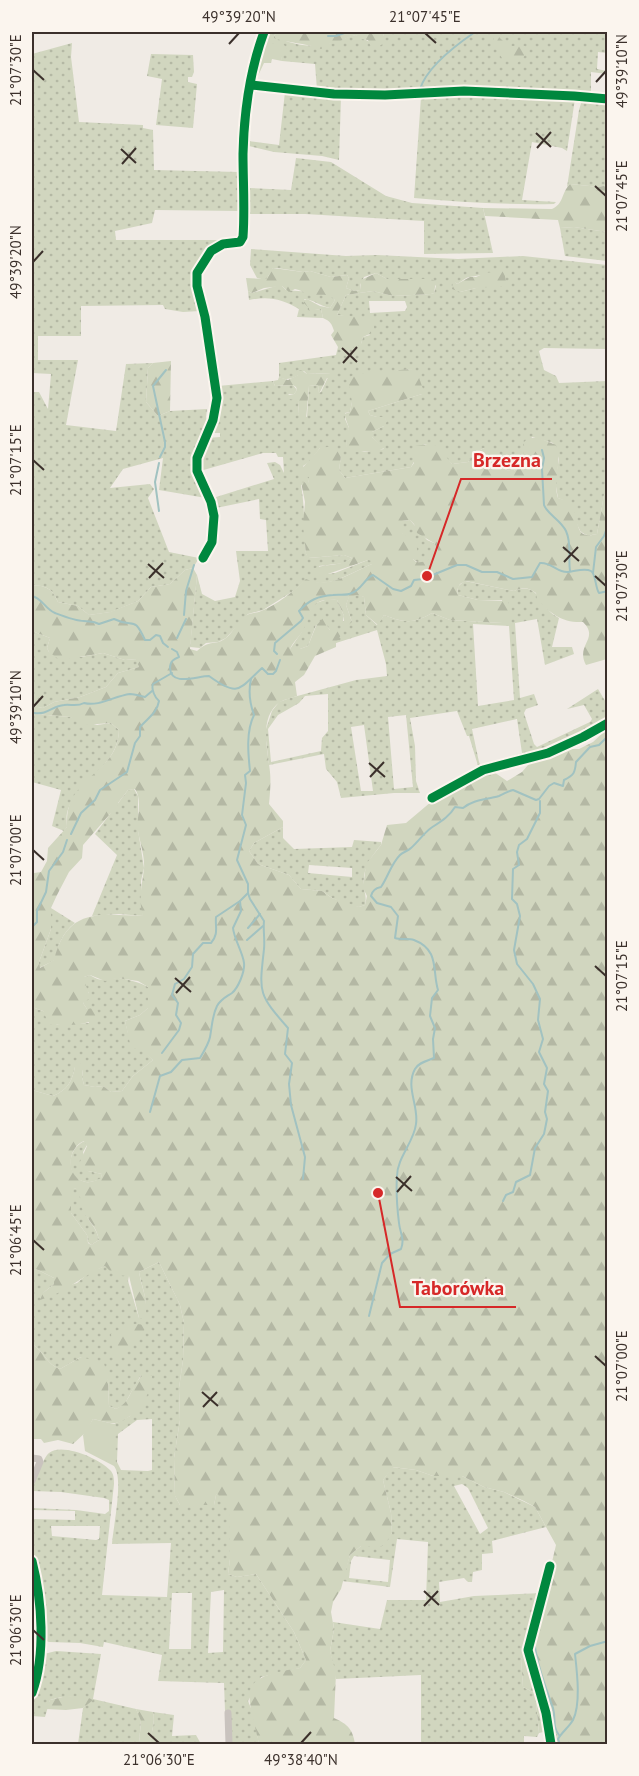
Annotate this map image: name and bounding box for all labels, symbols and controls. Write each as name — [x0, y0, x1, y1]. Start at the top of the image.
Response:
text: 49°39'20"N — [202, 7, 276, 26]
text: 21°07'45"E — [389, 7, 461, 26]
text: 21°07'30"E — [6, 34, 25, 106]
text: 49°39'10"N — [612, 34, 631, 108]
text: 21°07'45"E — [612, 160, 631, 232]
text: 49°39'20"N — [6, 225, 25, 299]
text: 21°07'15"E — [6, 424, 25, 496]
callout: Brzezna — [461, 441, 552, 479]
text: Brzezna — [473, 447, 541, 473]
text: 21°07'30"E — [612, 550, 631, 622]
text: 49°39'10"N — [6, 670, 25, 744]
text: 21°07'00"E — [6, 814, 25, 886]
text: 21°07'15"E — [612, 940, 631, 1012]
text: 21°06'45"E — [6, 1204, 25, 1276]
callout: Taborówka — [400, 1269, 516, 1307]
text: Taborówka — [412, 1275, 504, 1301]
text: 21°07'00"E — [612, 1330, 631, 1402]
text: 21°06'30"E — [6, 1594, 25, 1666]
text: 21°06'30"E — [123, 1750, 195, 1769]
text: 49°38'40"N — [264, 1750, 338, 1769]

